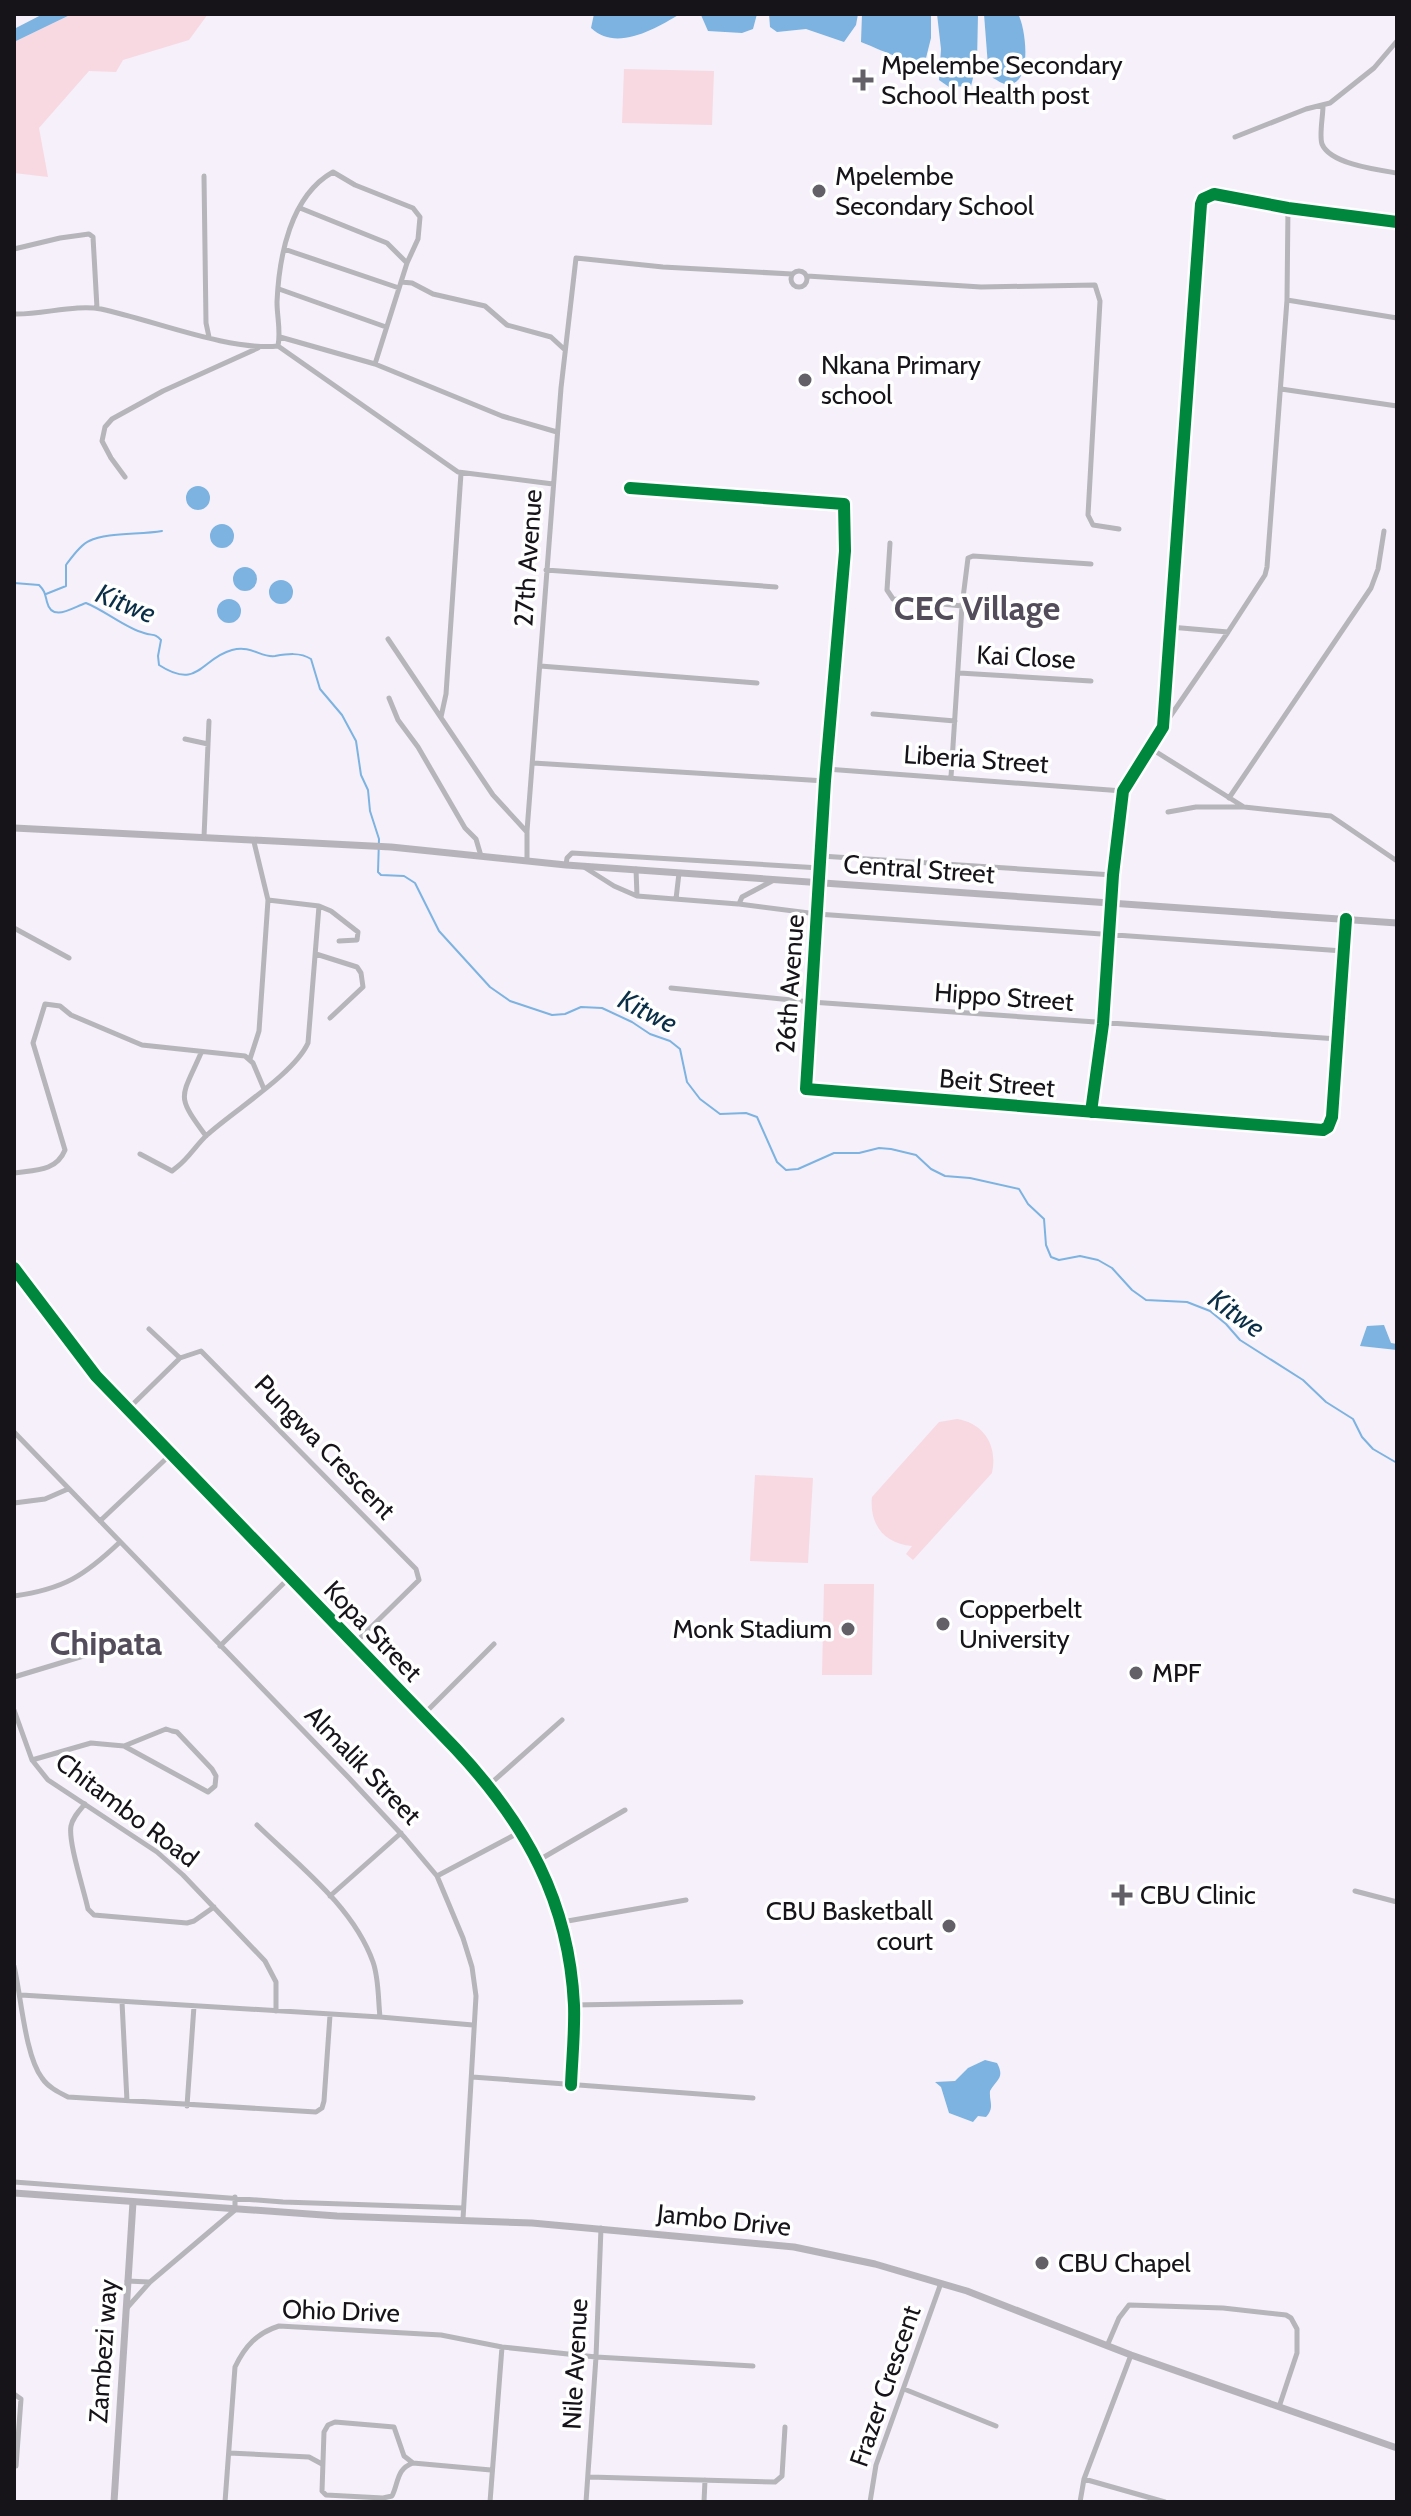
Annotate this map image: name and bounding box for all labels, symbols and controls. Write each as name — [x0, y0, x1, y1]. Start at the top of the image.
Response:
place label: Mpelembe Secondary School Health post — [881, 49, 1123, 111]
marker: Mpelembe Secondary School Health post — [852, 69, 874, 91]
place label: Mpelembe Secondary School — [835, 160, 1034, 222]
marker: Mpelembe Secondary School — [810, 182, 828, 200]
place label: Nkana Primary school — [821, 349, 981, 411]
marker: Nkana Primary school — [796, 371, 814, 389]
street label: 27th Avenue — [507, 488, 549, 628]
water label: Kitwe — [91, 576, 161, 630]
district label: CEC Village — [894, 587, 1060, 629]
street label: Kai Close — [976, 638, 1076, 676]
street label: Liberia Street — [902, 738, 1050, 780]
street label: Central Street — [842, 848, 996, 890]
street label: 26th Avenue — [769, 913, 811, 1055]
street label: Hippo Street — [933, 976, 1075, 1018]
water label: Kitwe — [613, 982, 683, 1040]
street label: Beit Street — [938, 1062, 1056, 1104]
water label: Kitwe — [1202, 1281, 1272, 1345]
street label: Pungwa Crescent — [248, 1368, 402, 1526]
street label: Kopa Street — [317, 1574, 429, 1688]
place label: Copperbelt University — [959, 1593, 1082, 1655]
place label: Monk Stadium — [672, 1613, 832, 1645]
marker: Copperbelt University — [934, 1615, 952, 1633]
marker: Monk Stadium — [839, 1620, 857, 1638]
district label: Chipata — [50, 1622, 162, 1664]
place label: MPF — [1152, 1657, 1202, 1689]
marker: MPF — [1127, 1664, 1145, 1682]
street label: Almalik Street — [298, 1699, 428, 1831]
street label: Chitambo Road — [49, 1746, 205, 1874]
place label: CBU Clinic — [1140, 1879, 1256, 1911]
marker: CBU Clinic — [1111, 1884, 1133, 1906]
place label: CBU Basketball court — [766, 1895, 933, 1957]
marker: CBU Basketball court — [940, 1917, 958, 1935]
street label: Jambo Drive — [654, 2197, 793, 2243]
place label: CBU Chapel — [1058, 2247, 1191, 2279]
marker: CBU Chapel — [1033, 2254, 1051, 2272]
street label: Zambezi way — [82, 2278, 124, 2424]
street label: Ohio Drive — [282, 2293, 400, 2329]
street label: Nile Avenue — [556, 2298, 594, 2430]
street label: Frazer Crescent — [843, 2301, 928, 2471]

